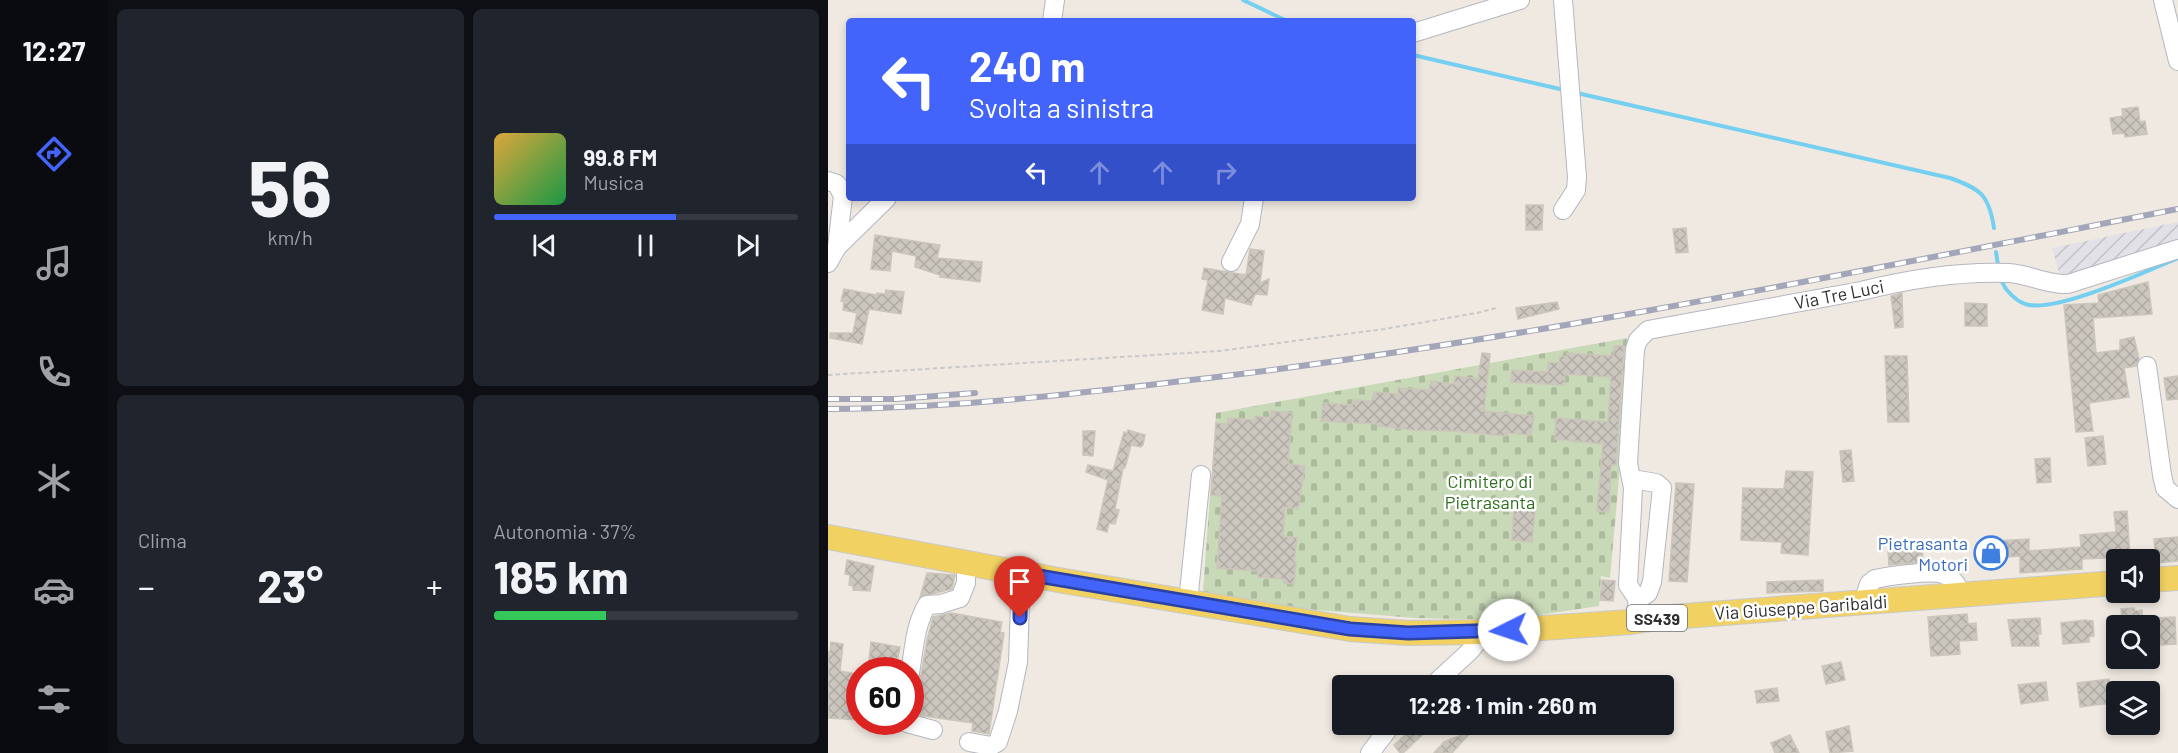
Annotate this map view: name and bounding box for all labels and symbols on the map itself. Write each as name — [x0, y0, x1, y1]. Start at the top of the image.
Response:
street label: Via Tre Luci — [1792, 275, 1886, 313]
park label: Cimitero di Pietrasanta — [1445, 470, 1535, 513]
place label: Pietrasanta Motori — [1878, 532, 1968, 575]
shop icon: Pietrasanta Motori — [1973, 535, 2009, 571]
pin — [994, 556, 1045, 618]
street label: Via Giuseppe Garibaldi — [1714, 590, 1888, 624]
position arrow — [1477, 598, 1541, 662]
road number: SS439 — [1627, 605, 1687, 631]
speed limit sign: 60 — [846, 657, 924, 735]

